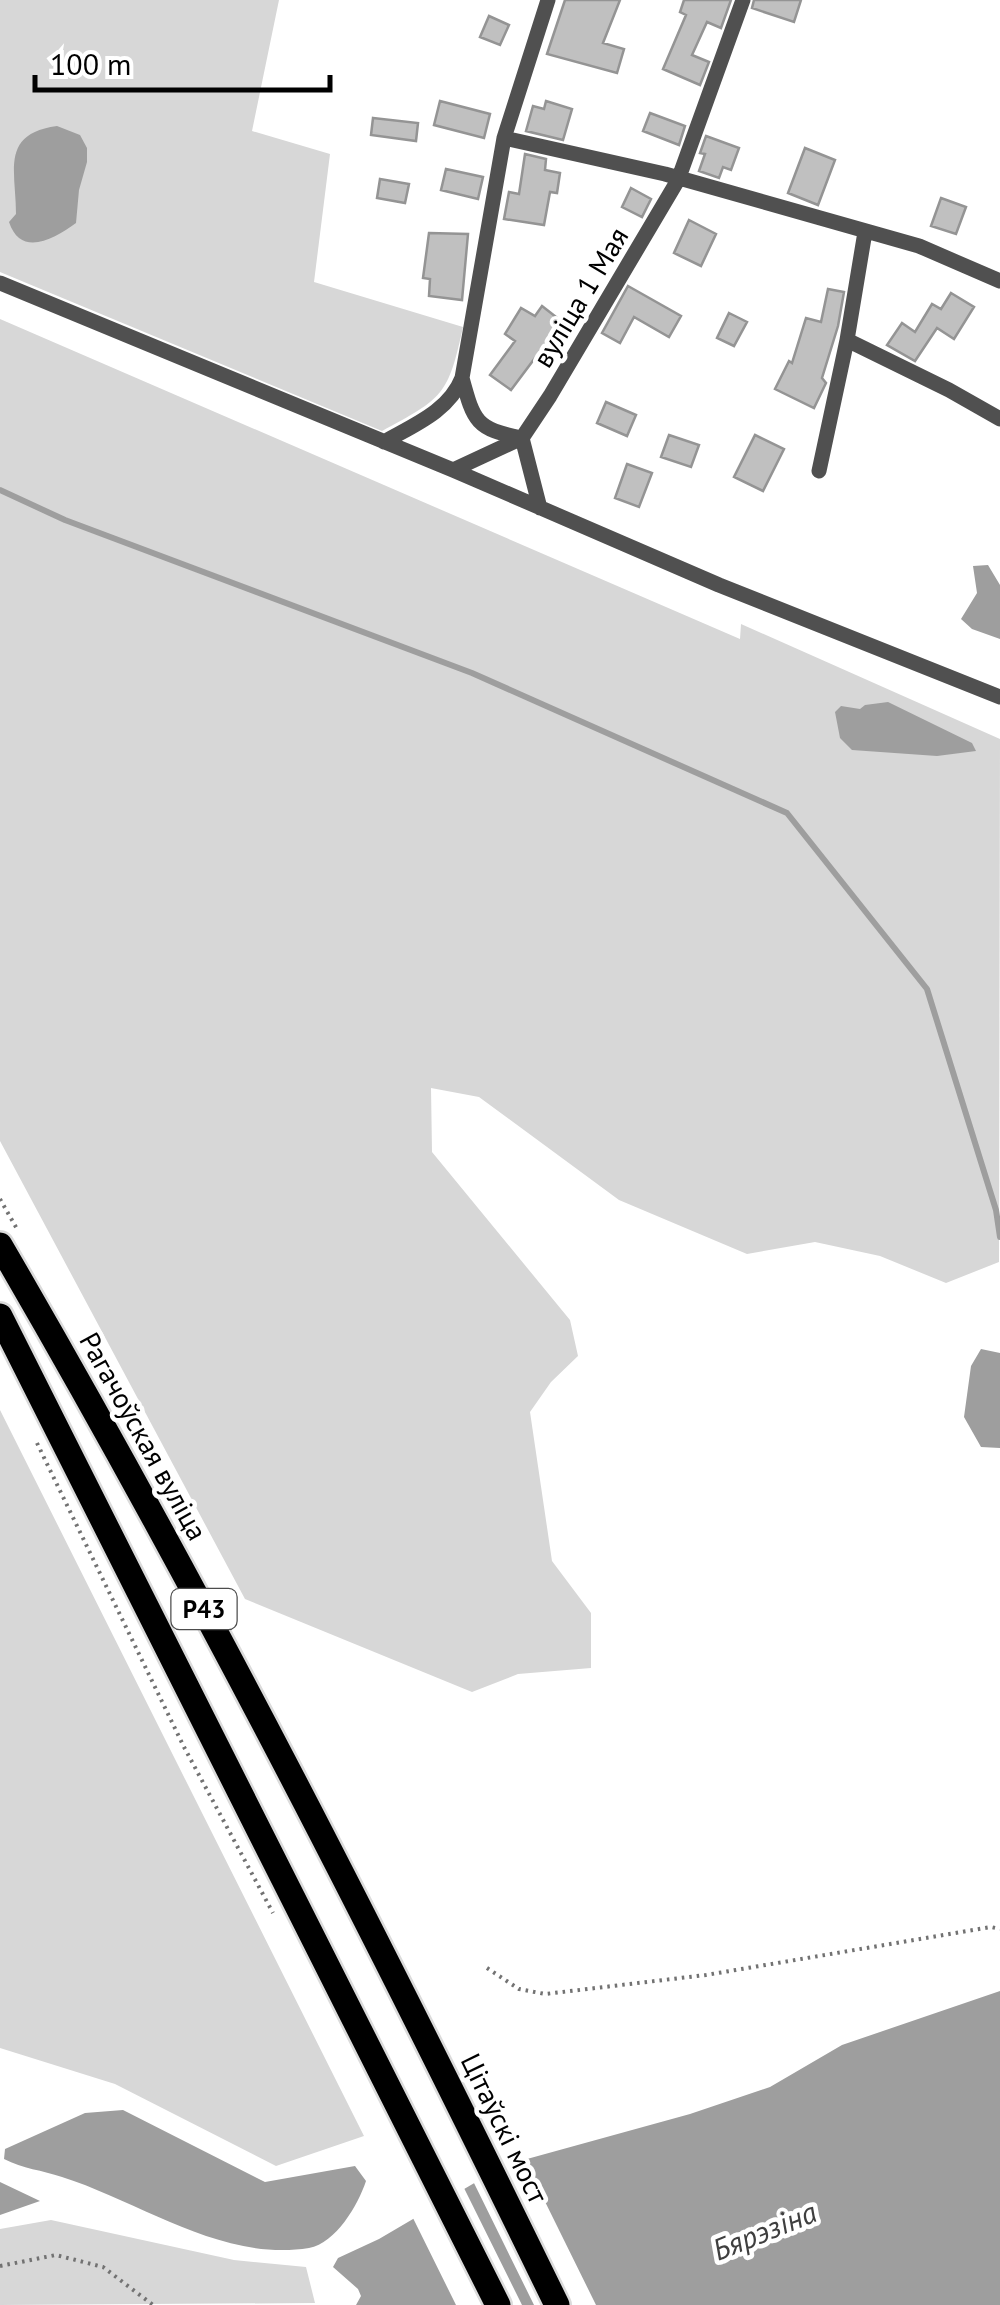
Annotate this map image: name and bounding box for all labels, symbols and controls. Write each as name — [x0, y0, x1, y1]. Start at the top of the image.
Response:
scale bar — [35, 30, 330, 92]
text: 100 m — [50, 44, 131, 83]
street label: вуліца 1 Мая — [524, 220, 636, 374]
street label: Рагачоўская вуліца — [72, 1325, 216, 1547]
road number: Р43 — [172, 1589, 236, 1629]
street label: Цітаўскі мост — [453, 2047, 558, 2210]
water label: Бярэзіна — [706, 2191, 822, 2268]

